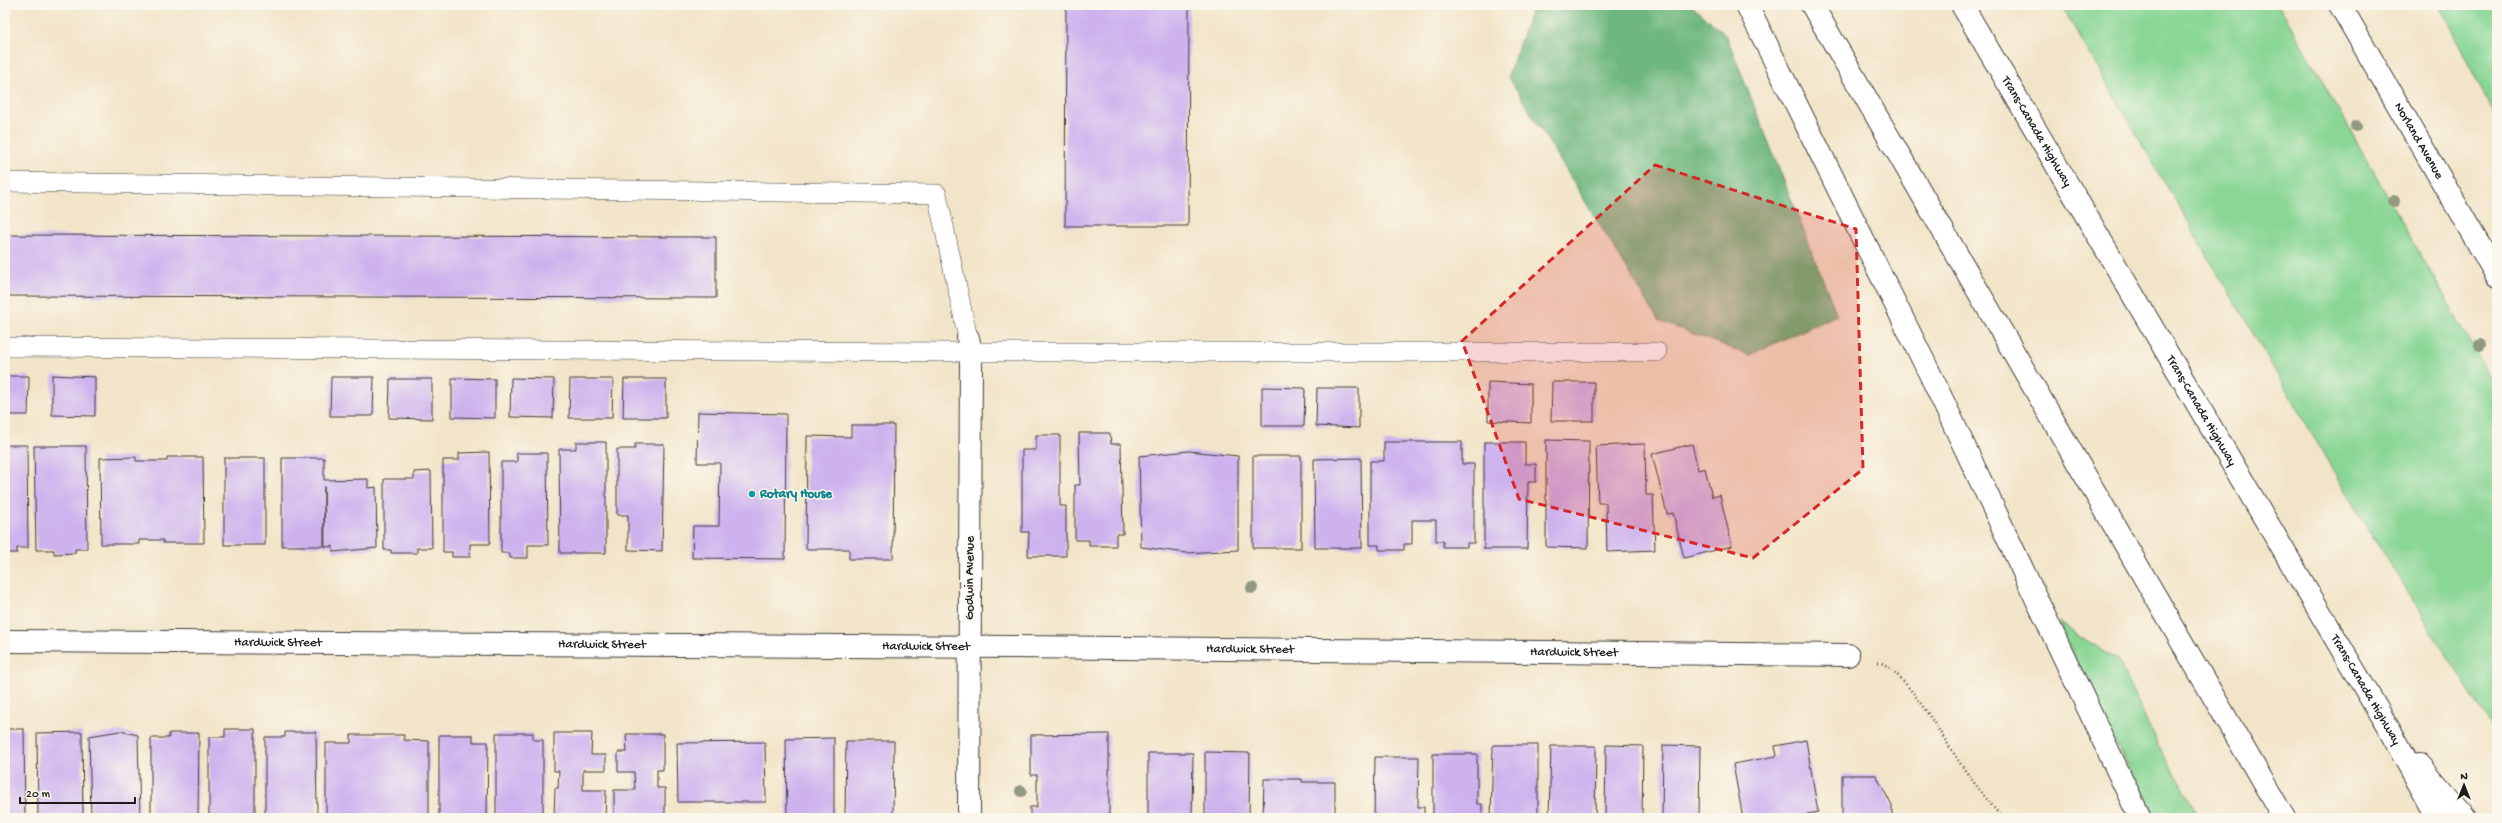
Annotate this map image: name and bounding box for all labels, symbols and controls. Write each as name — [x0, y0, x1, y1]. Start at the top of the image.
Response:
street label: Trans-Canada Highway — [1998, 73, 2075, 190]
street label: Norland Avenue — [2391, 100, 2447, 182]
street label: Trans-Canada Highway — [2162, 352, 2240, 469]
place label: Rotary House — [759, 487, 833, 502]
marker: Rotary House — [747, 489, 757, 499]
street label: Godwin Avenue — [963, 536, 978, 620]
street label: Trans-Canada Highway — [2327, 631, 2404, 748]
street label: Hardwick Street — [234, 635, 324, 650]
street label: Hardwick Street — [558, 637, 648, 652]
street label: Hardwick Street — [882, 639, 972, 654]
street label: Hardwick Street — [1206, 641, 1296, 657]
street label: Hardwick Street — [1530, 644, 1620, 660]
north arrow — [2444, 765, 2484, 805]
text: N — [2460, 771, 2468, 783]
scale bar — [20, 779, 135, 805]
text: 20 m — [26, 788, 51, 802]

